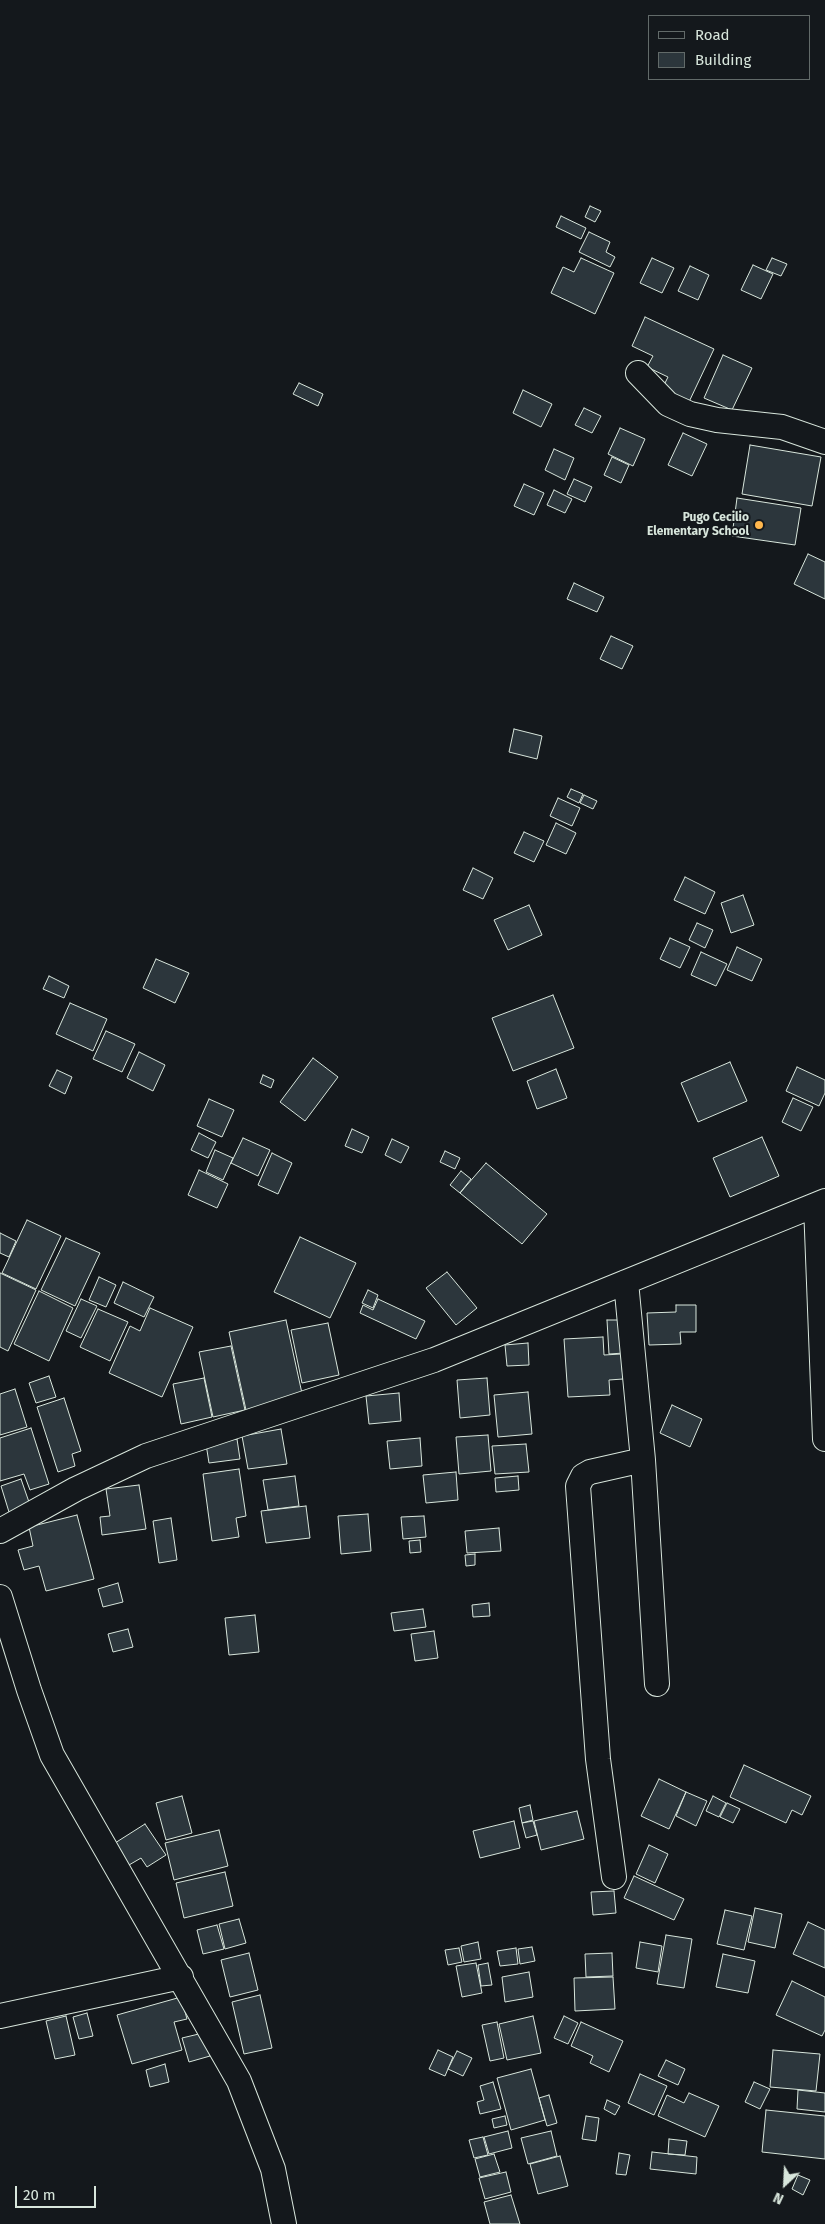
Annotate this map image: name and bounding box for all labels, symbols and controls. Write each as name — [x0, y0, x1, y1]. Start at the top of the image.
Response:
legend — [648, 15, 810, 80]
text: Road — [695, 26, 730, 44]
text: Building — [695, 51, 751, 69]
place label: Pugo Cecilio Elementary School — [647, 511, 749, 539]
marker: Pugo Cecilio Elementary School — [753, 519, 765, 531]
north arrow — [760, 2159, 810, 2209]
scale bar — [18, 2176, 99, 2208]
text: 20 m — [23, 2186, 56, 2204]
text: N — [771, 2188, 786, 2208]

